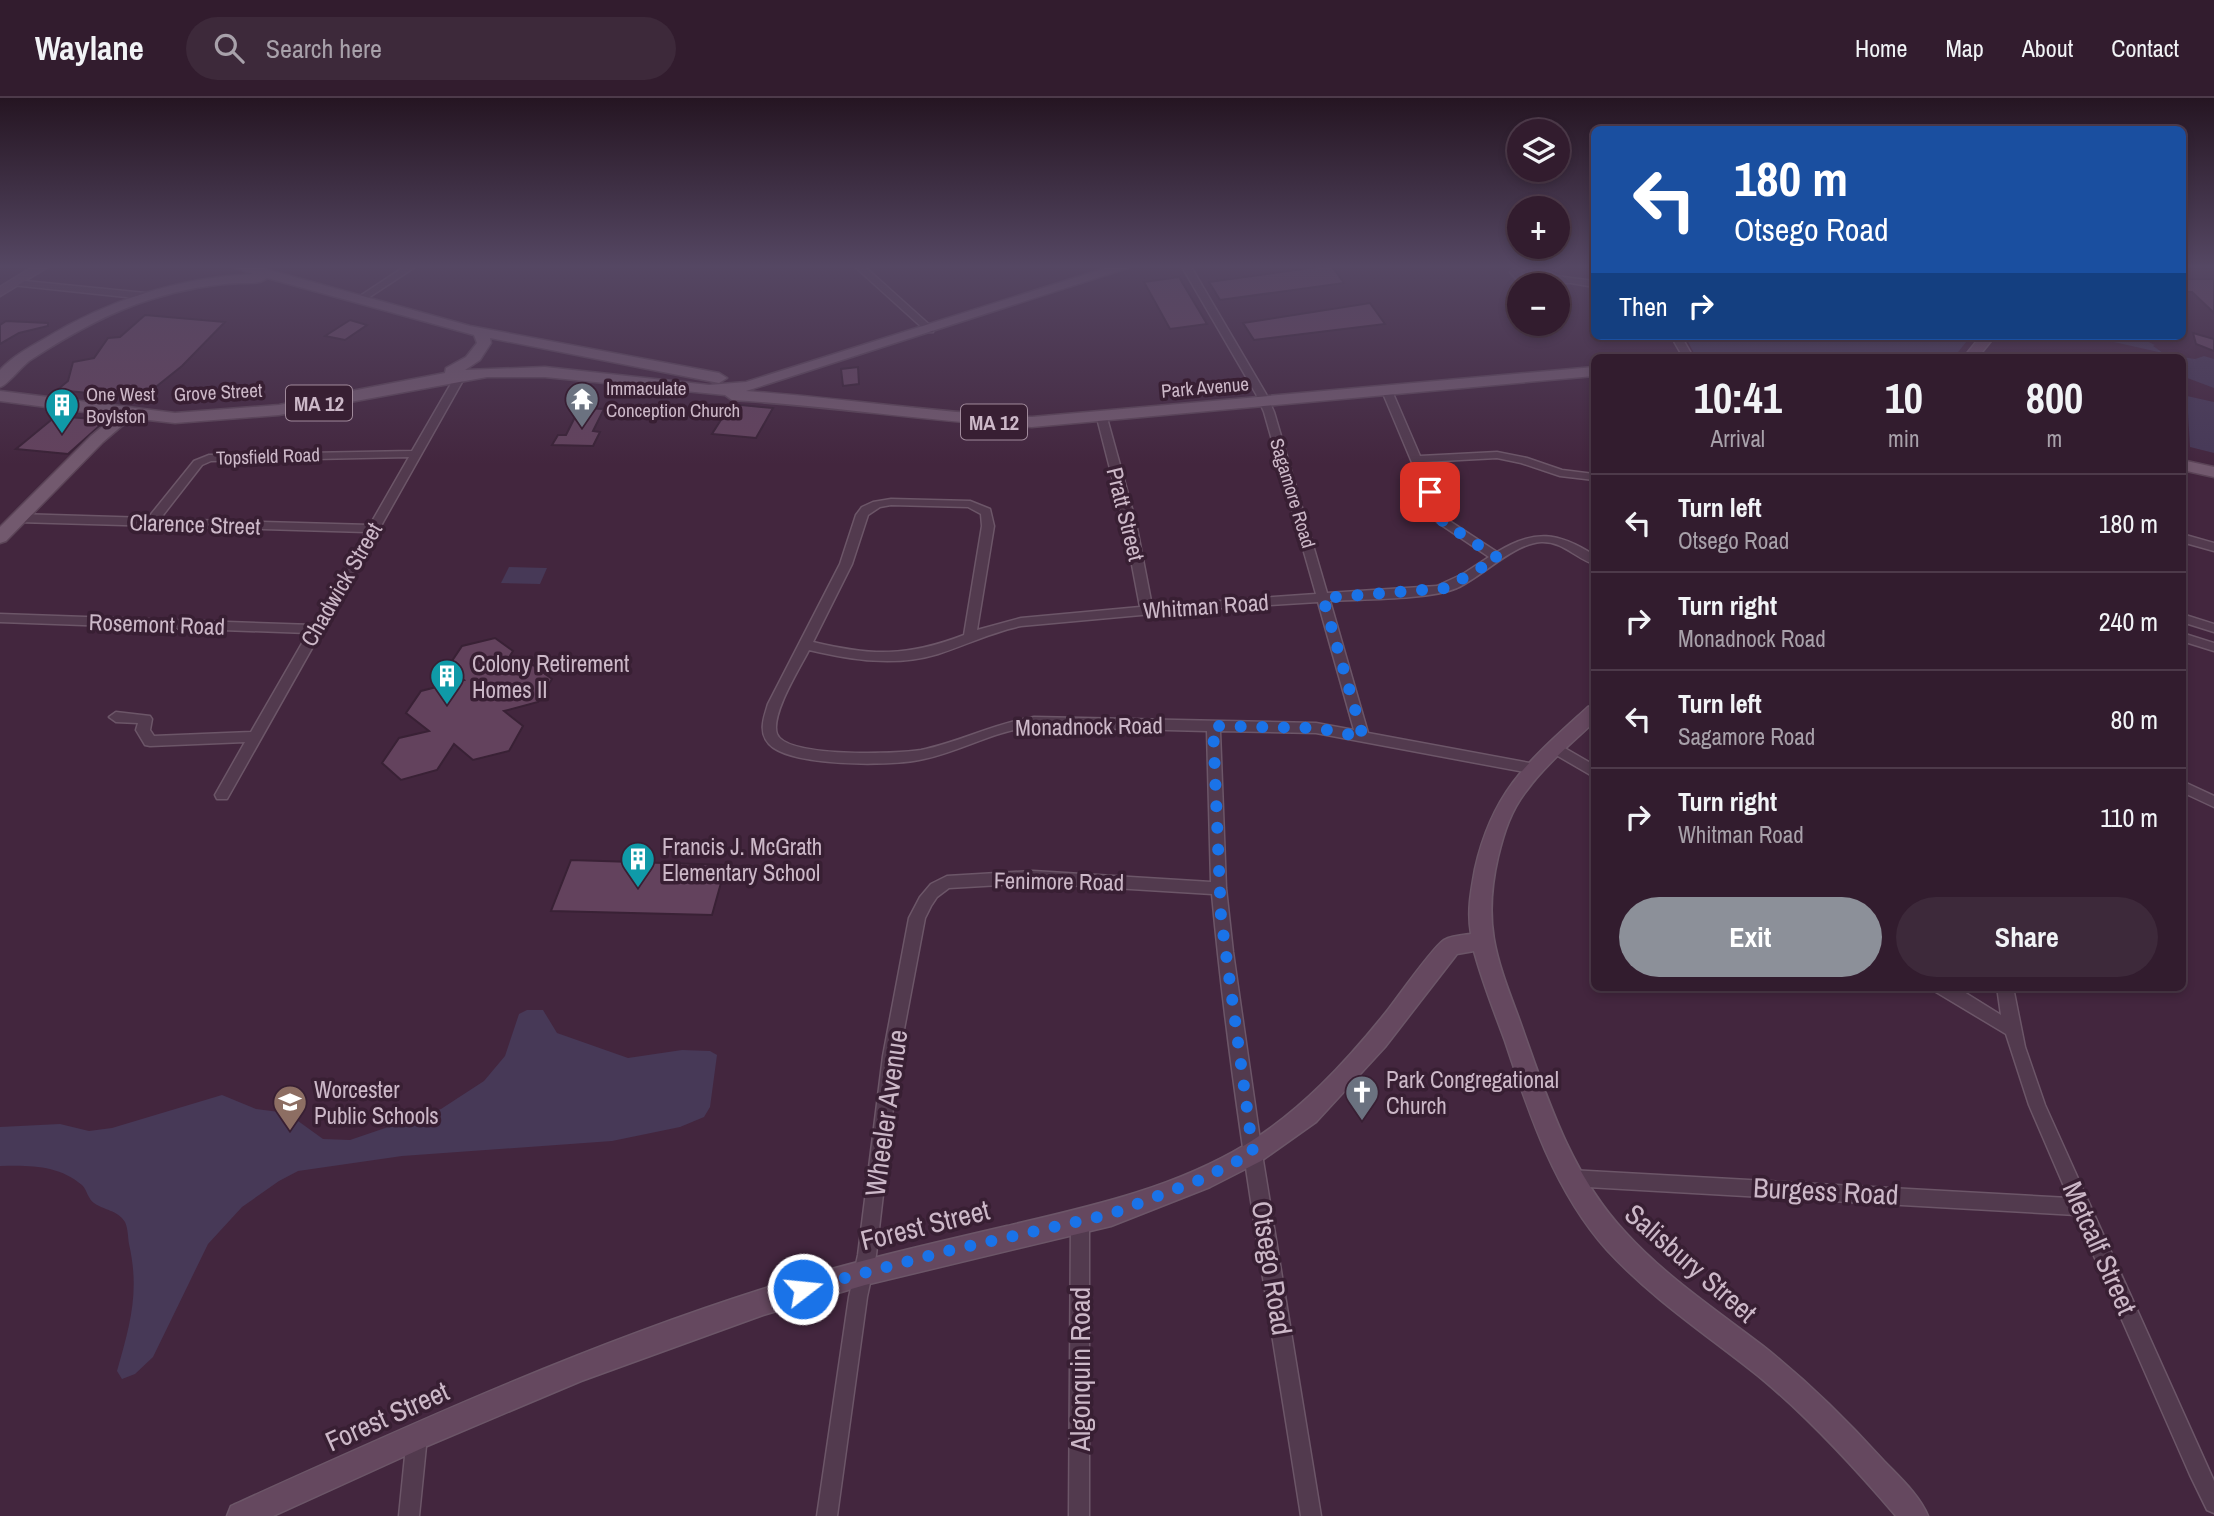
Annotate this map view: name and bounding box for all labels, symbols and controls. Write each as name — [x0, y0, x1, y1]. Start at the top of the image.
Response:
search box — [186, 17, 676, 80]
text: Waylane — [35, 26, 144, 70]
icon: search — [210, 29, 248, 67]
text: Search here — [266, 31, 382, 66]
text: Home — [1855, 32, 1907, 64]
text: Map — [1945, 32, 1984, 64]
text: About — [2022, 32, 2073, 64]
text: Contact — [2111, 32, 2179, 64]
map controls — [1507, 119, 1570, 336]
button: layers — [1507, 119, 1570, 182]
text: 180 m — [1734, 145, 1848, 211]
icon: left — [1619, 154, 1710, 245]
button: + — [1507, 196, 1570, 259]
text: Otsego Road — [1734, 208, 1889, 251]
button: − — [1507, 273, 1570, 336]
icon: right — [1682, 287, 1720, 325]
text: Then — [1619, 289, 1668, 324]
street label: Park Avenue — [1160, 370, 1250, 404]
text: 10:41 — [1694, 370, 1782, 426]
text: 10 — [1885, 370, 1923, 426]
text: 800 — [2026, 370, 2083, 426]
place label: Immaculate Conception Church — [606, 375, 740, 423]
street label: Grove Street — [173, 377, 263, 407]
temple icon: Immaculate Conception Church — [563, 380, 601, 429]
place label: One West Boylston — [86, 381, 156, 429]
building icon: One West Boylston — [43, 386, 81, 435]
road number: MA 12 — [286, 386, 352, 420]
road number: MA 12 — [961, 404, 1027, 440]
text: Arrival — [1711, 423, 1765, 454]
text: min — [1888, 423, 1920, 454]
text: m — [2047, 423, 2062, 454]
street label: Sagamore Road — [1264, 435, 1322, 551]
street label: Topsfield Road — [216, 441, 320, 471]
pin — [1400, 462, 1460, 522]
street label: Pratt Street — [1099, 464, 1153, 564]
icon: arrive — [1411, 473, 1449, 511]
text: Turn left — [1678, 490, 1762, 525]
icon: left — [1619, 504, 1657, 542]
street label: Clarence Street — [129, 506, 261, 542]
text: 180 m — [2099, 506, 2158, 541]
street label: Chadwick Street — [293, 516, 389, 652]
text: Otsego Road — [1678, 525, 1789, 556]
street label: Whitman Road — [1142, 586, 1270, 626]
text: Turn right — [1678, 588, 1777, 623]
icon: right — [1619, 602, 1657, 640]
text: 240 m — [2099, 604, 2158, 639]
street label: Rosemont Road — [88, 606, 226, 642]
text: Monadnock Road — [1678, 623, 1826, 654]
place label: Colony Retirement Homes II — [472, 648, 629, 705]
building icon: Colony Retirement Homes II — [428, 657, 466, 706]
text: Turn left — [1678, 686, 1762, 721]
icon: left — [1619, 700, 1657, 738]
text: 80 m — [2111, 702, 2158, 737]
street label: Monadnock Road — [1015, 709, 1163, 743]
text: Sagamore Road — [1678, 721, 1815, 752]
text: Turn right — [1678, 784, 1777, 819]
icon: right — [1619, 798, 1657, 836]
text: 110 m — [2100, 800, 2158, 835]
text: Whitman Road — [1678, 819, 1804, 850]
place label: Francis J. McGrath Elementary School — [662, 831, 822, 888]
building icon: Francis J. McGrath Elementary School — [619, 840, 657, 889]
street label: Fenimore Road — [994, 864, 1124, 898]
button: Exit — [1619, 897, 1882, 977]
button: Share — [1896, 897, 2158, 977]
street label: Wheeler Avenue — [855, 1027, 917, 1199]
place label: Park Congregational Church — [1386, 1064, 1559, 1121]
church icon: Park Congregational Church — [1343, 1073, 1381, 1122]
place label: Worcester Public Schools — [314, 1074, 439, 1131]
school or university icon: Worcester Public Schools — [271, 1083, 309, 1132]
street label: Burgess Road — [1752, 1168, 1900, 1214]
street label: Metcalf Street — [2054, 1176, 2146, 1320]
street label: Forest Street — [857, 1191, 993, 1259]
street label: Salisbury Street — [1617, 1195, 1765, 1331]
street label: Otsego Road — [1243, 1198, 1301, 1338]
position arrow — [766, 1252, 840, 1326]
street label: Algonquin Road — [1061, 1287, 1099, 1452]
street label: Forest Street — [319, 1372, 455, 1460]

